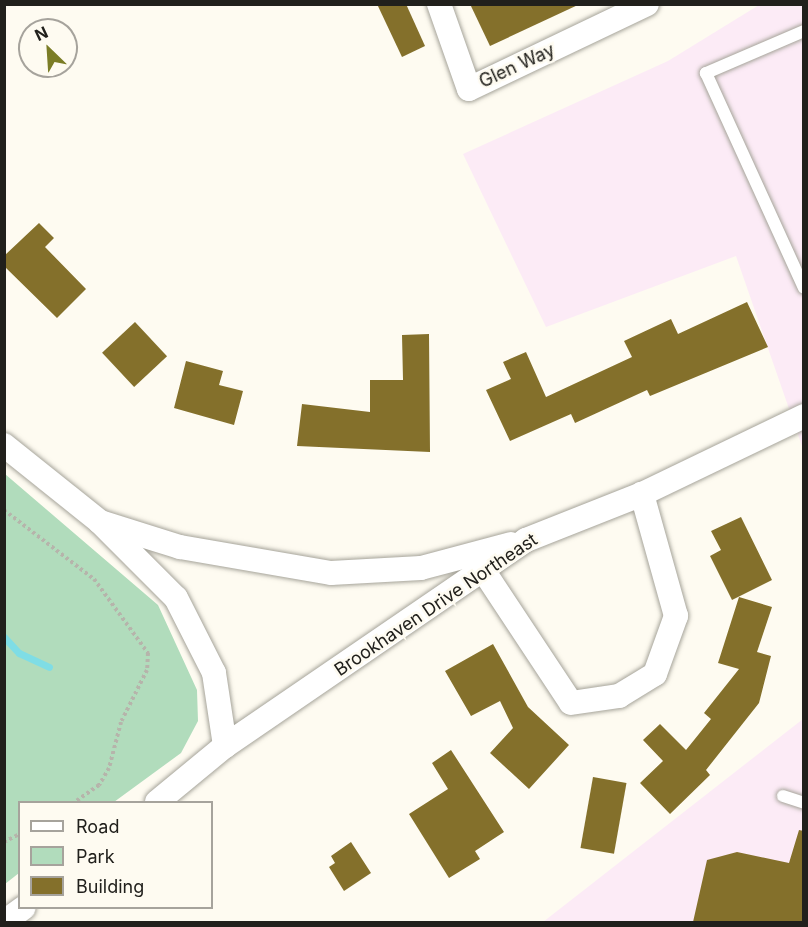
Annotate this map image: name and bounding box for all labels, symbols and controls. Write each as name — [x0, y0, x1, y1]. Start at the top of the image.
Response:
north arrow — [18, 18, 78, 78]
text: N — [31, 22, 51, 45]
street label: Glen Way — [476, 39, 558, 93]
street label: Brookhaven Drive Northeast — [330, 529, 542, 681]
legend — [18, 801, 213, 909]
text: Road — [76, 816, 119, 837]
text: Park — [76, 846, 115, 867]
text: Building — [76, 876, 144, 897]

